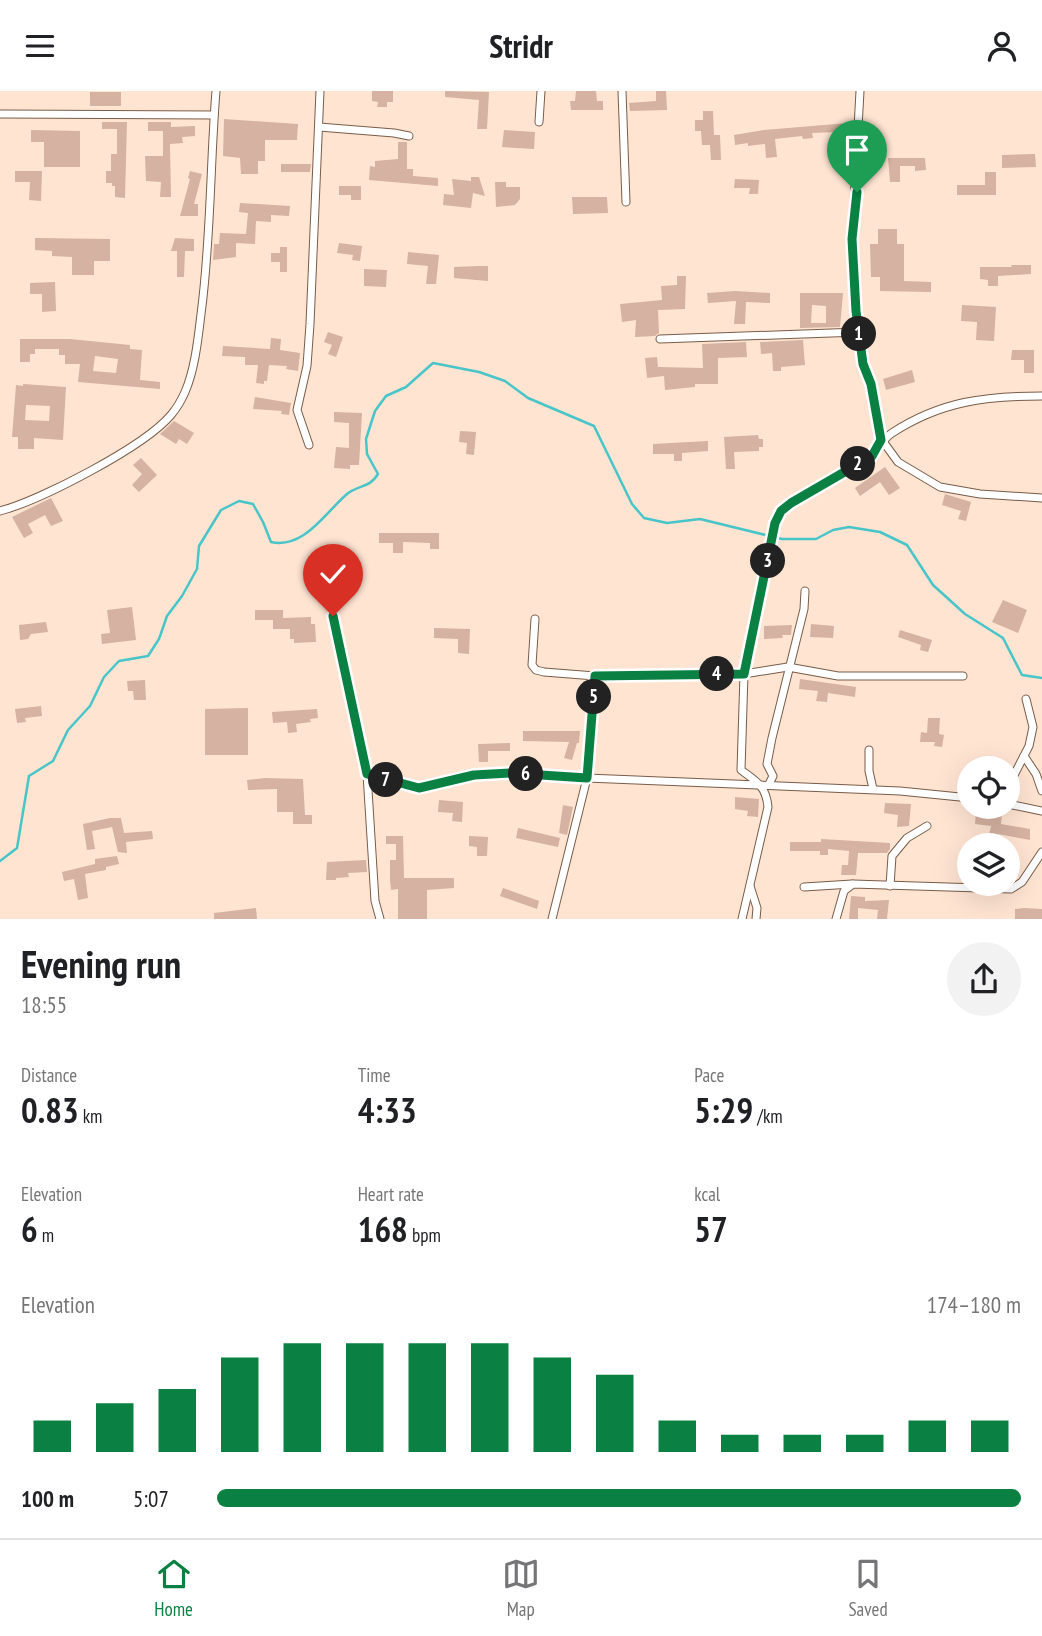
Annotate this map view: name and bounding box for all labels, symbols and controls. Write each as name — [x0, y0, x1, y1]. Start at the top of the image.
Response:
text: Stridr — [489, 25, 553, 67]
icon: menu — [21, 27, 59, 65]
icon: person — [983, 27, 1021, 65]
pin — [827, 120, 887, 192]
icon: arrive — [838, 131, 876, 169]
pin: 1 — [842, 317, 876, 351]
text: 1 — [854, 321, 863, 345]
pin: 2 — [840, 447, 876, 481]
text: 2 — [853, 451, 862, 475]
pin: 3 — [750, 543, 786, 579]
pin — [303, 544, 363, 616]
text: 3 — [763, 548, 772, 572]
icon: check — [314, 555, 352, 593]
pin: 4 — [700, 657, 734, 691]
text: 4 — [712, 661, 721, 685]
pin: 5 — [576, 679, 612, 715]
text: 5 — [589, 684, 598, 708]
map controls — [957, 756, 1020, 896]
button: locate — [957, 756, 1020, 819]
pin: 6 — [508, 757, 544, 791]
text: 6 — [521, 761, 530, 785]
pin: 7 — [368, 763, 404, 797]
text: 7 — [381, 767, 390, 791]
button: layers — [957, 833, 1020, 896]
text: Evening run — [21, 939, 181, 988]
button: share — [947, 942, 1021, 1016]
text: 18:55 — [21, 990, 67, 1019]
text: Distance — [21, 1063, 77, 1087]
text: Time — [358, 1063, 391, 1087]
text: Pace — [694, 1063, 724, 1087]
text: 0.83 — [21, 1087, 79, 1133]
text: 4:33 — [358, 1087, 417, 1133]
text: 5:29 — [694, 1087, 753, 1133]
text: km — [79, 1104, 102, 1128]
text: /km — [753, 1104, 783, 1128]
text: Elevation — [21, 1182, 82, 1206]
text: Heart rate — [358, 1182, 424, 1206]
text: kcal — [694, 1182, 720, 1206]
text: 6 — [21, 1206, 38, 1252]
text: 168 — [358, 1206, 408, 1252]
text: 57 — [694, 1206, 728, 1252]
text: m — [38, 1223, 54, 1247]
text: bpm — [408, 1223, 441, 1247]
text: Elevation — [21, 1290, 95, 1319]
text: 174–180 m — [927, 1290, 1021, 1319]
text: 100 m — [21, 1484, 74, 1513]
text: 5:07 — [133, 1484, 169, 1513]
tab: Home — [154, 1555, 193, 1621]
tab: Map — [502, 1555, 540, 1621]
tab: Saved — [848, 1555, 888, 1621]

